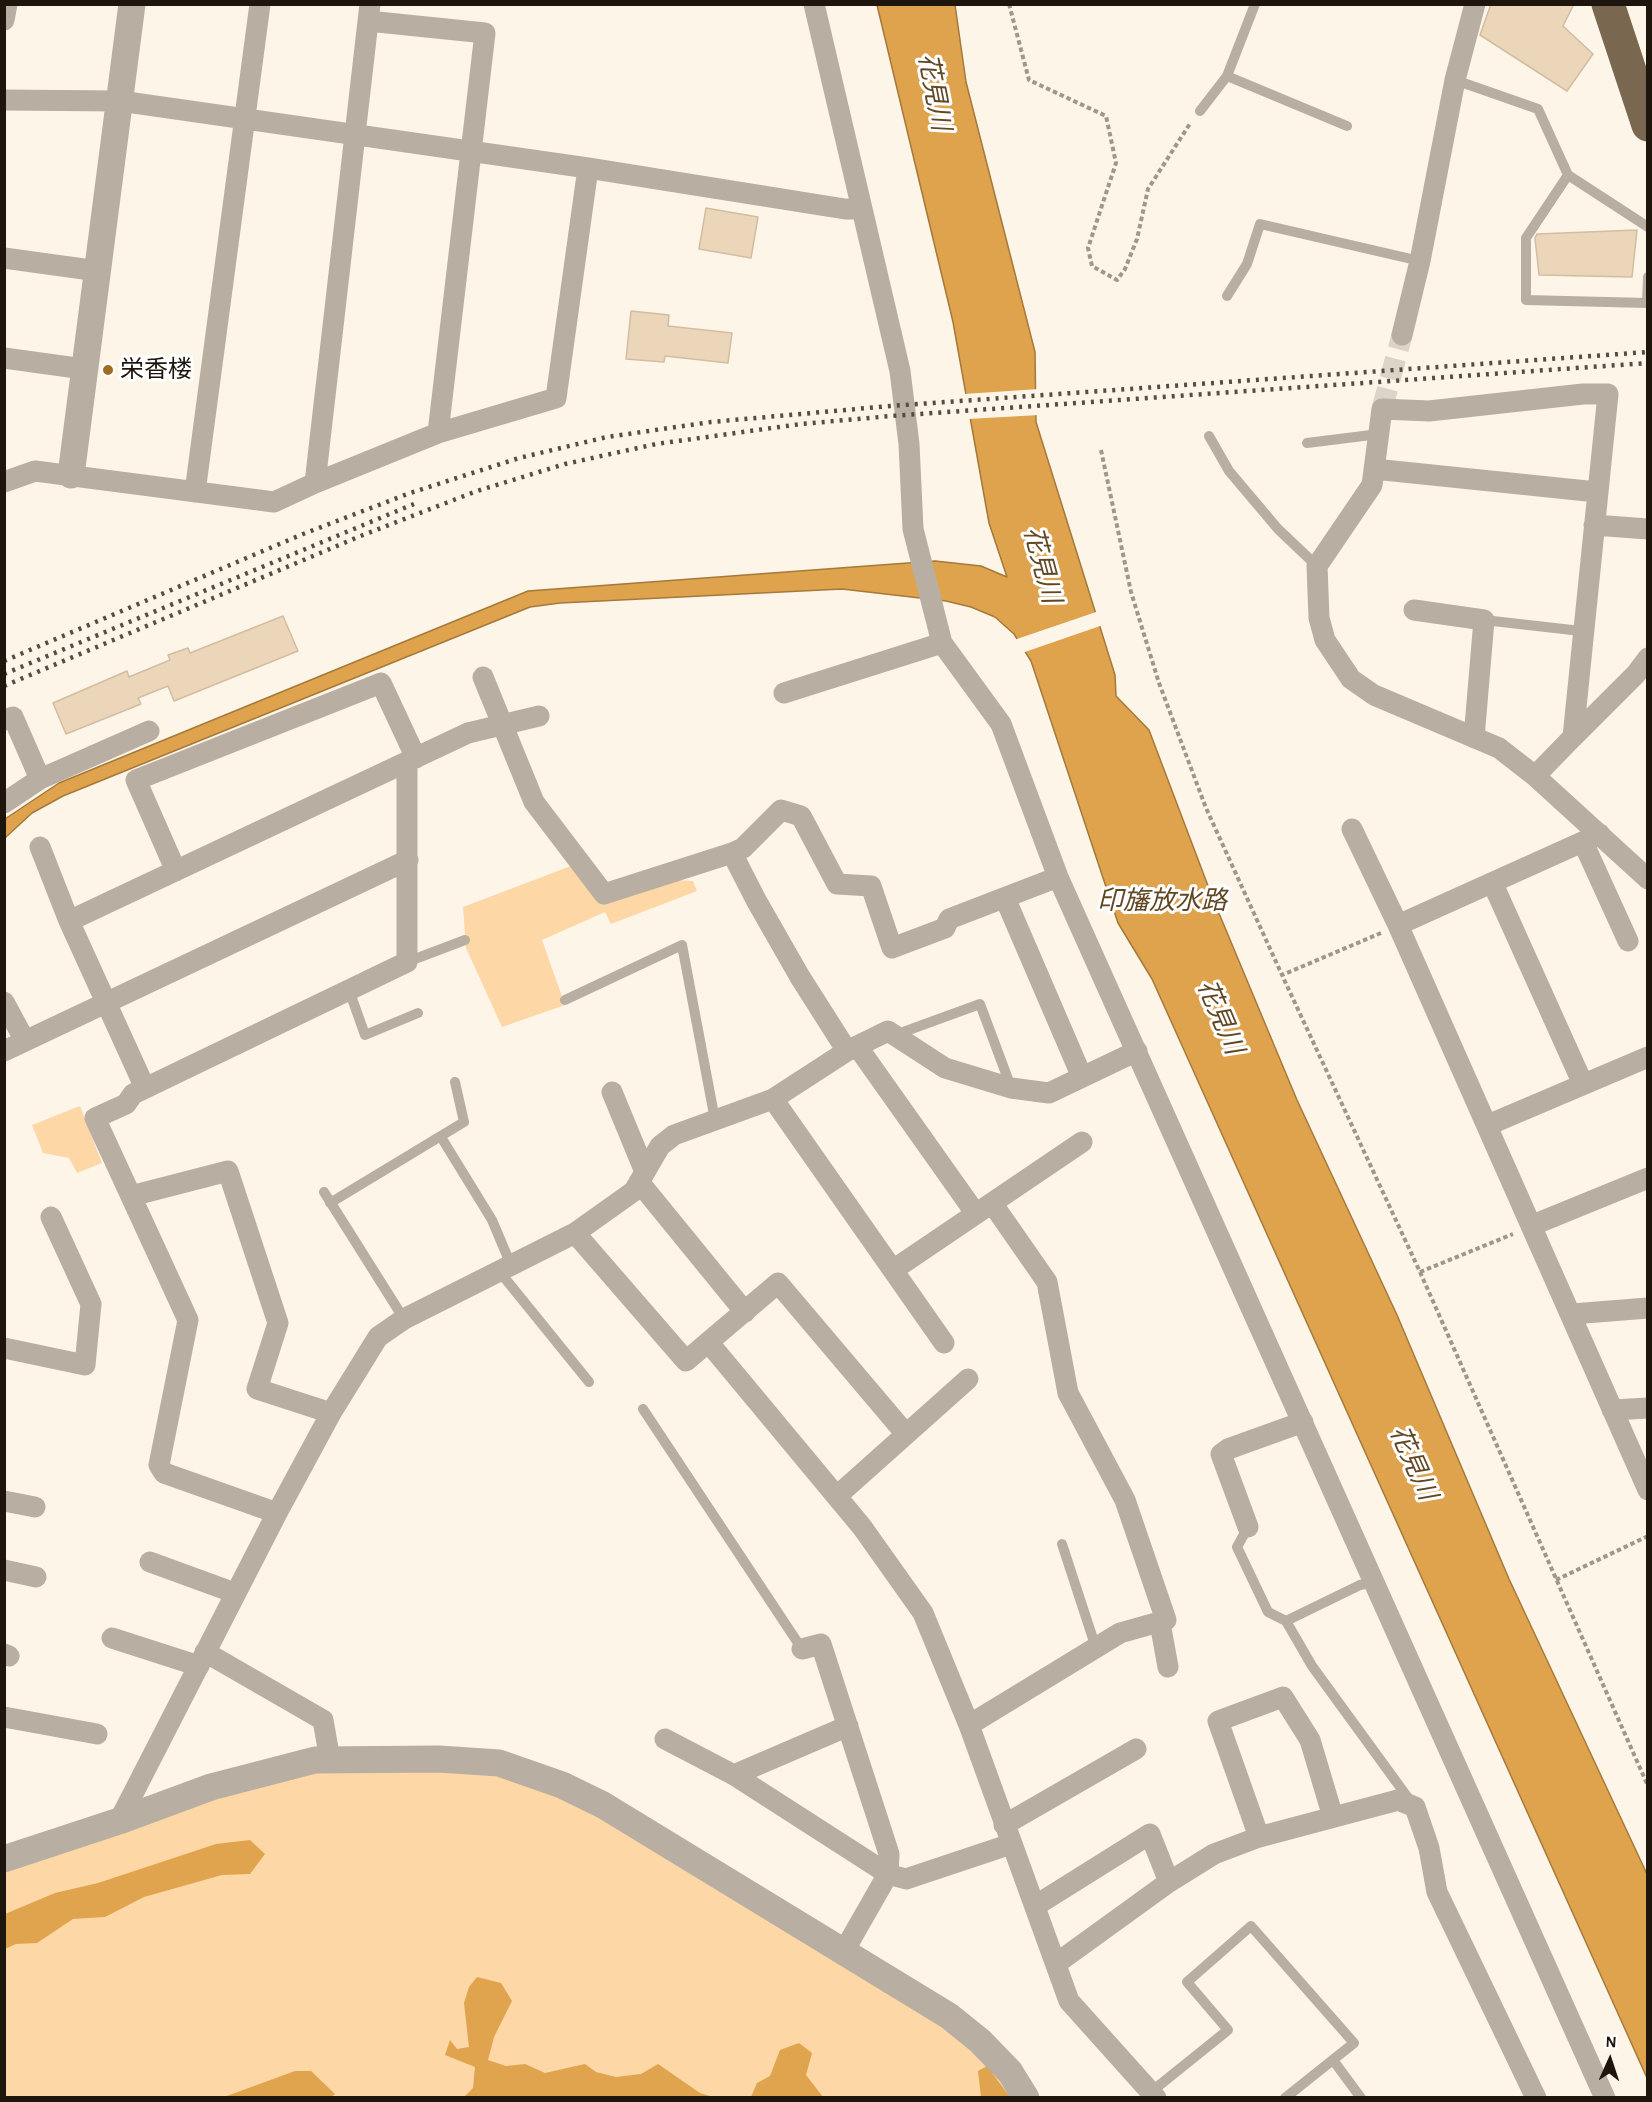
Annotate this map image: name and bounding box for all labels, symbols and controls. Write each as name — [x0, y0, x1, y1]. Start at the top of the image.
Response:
water label: 花見川 — [911, 51, 957, 133]
place label: 栄香楼 — [120, 356, 192, 384]
marker: 栄香楼 — [101, 363, 115, 377]
water label: 花見川 — [1017, 523, 1067, 607]
water label: 印旛放水路 — [1097, 885, 1227, 917]
water label: 花見川 — [1190, 975, 1250, 1059]
water label: 花見川 — [1383, 1421, 1443, 1505]
north arrow — [1580, 2030, 1640, 2090]
text: N — [1605, 2034, 1617, 2050]

